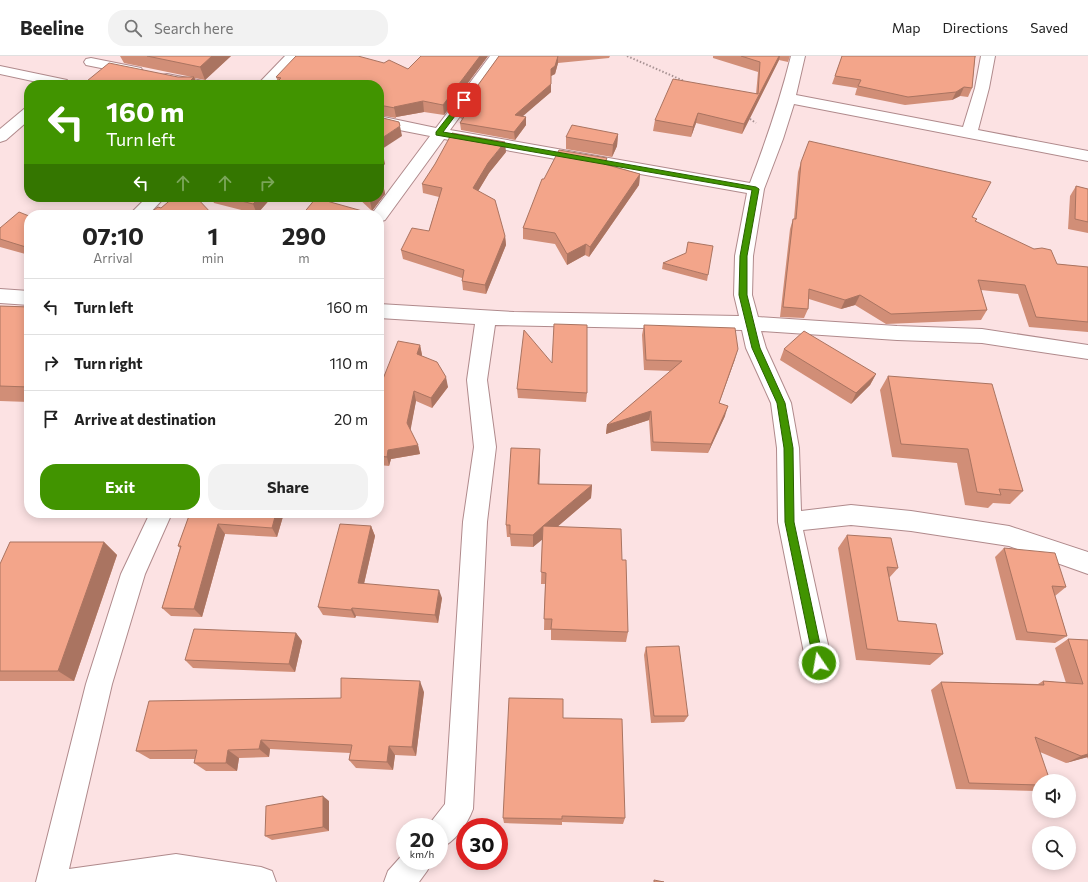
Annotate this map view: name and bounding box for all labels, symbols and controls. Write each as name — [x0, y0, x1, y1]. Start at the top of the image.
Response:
search box — [108, 10, 388, 46]
text: Beeline — [20, 16, 84, 39]
icon: search — [122, 17, 144, 39]
text: Search here — [154, 19, 233, 37]
text: Map — [892, 19, 921, 36]
text: Directions — [943, 19, 1008, 36]
text: Saved — [1030, 19, 1068, 36]
pin — [447, 83, 481, 117]
icon: arrive — [453, 89, 475, 111]
text: 160 m — [106, 94, 184, 128]
icon: left — [40, 96, 92, 148]
text: Turn left — [106, 128, 175, 150]
icon: left — [130, 172, 152, 194]
icon: ahead — [172, 172, 194, 194]
icon: ahead — [214, 172, 236, 194]
icon: right — [256, 172, 278, 194]
text: 07:10 — [82, 221, 144, 250]
text: 1 — [207, 221, 218, 250]
text: 290 — [282, 221, 326, 250]
text: Arrival — [93, 250, 133, 266]
text: min — [202, 250, 224, 266]
text: m — [298, 250, 310, 266]
icon: left — [40, 296, 62, 318]
text: Turn left — [74, 298, 133, 316]
text: 160 m — [327, 298, 368, 316]
icon: right — [40, 352, 62, 374]
text: Turn right — [74, 354, 143, 372]
text: 110 m — [329, 354, 368, 372]
icon: arrive — [40, 408, 62, 430]
text: Arrive at destination — [74, 410, 216, 428]
text: 20 m — [334, 410, 368, 428]
button: Exit — [40, 464, 200, 510]
button: Share — [208, 464, 368, 510]
position arrow — [798, 642, 840, 684]
map controls — [1032, 774, 1076, 870]
button: sound — [1032, 774, 1076, 818]
speed limit sign: 30 — [456, 818, 508, 870]
button: search — [1032, 826, 1076, 870]
text: 20 — [410, 827, 434, 851]
text: km/h — [410, 848, 434, 860]

